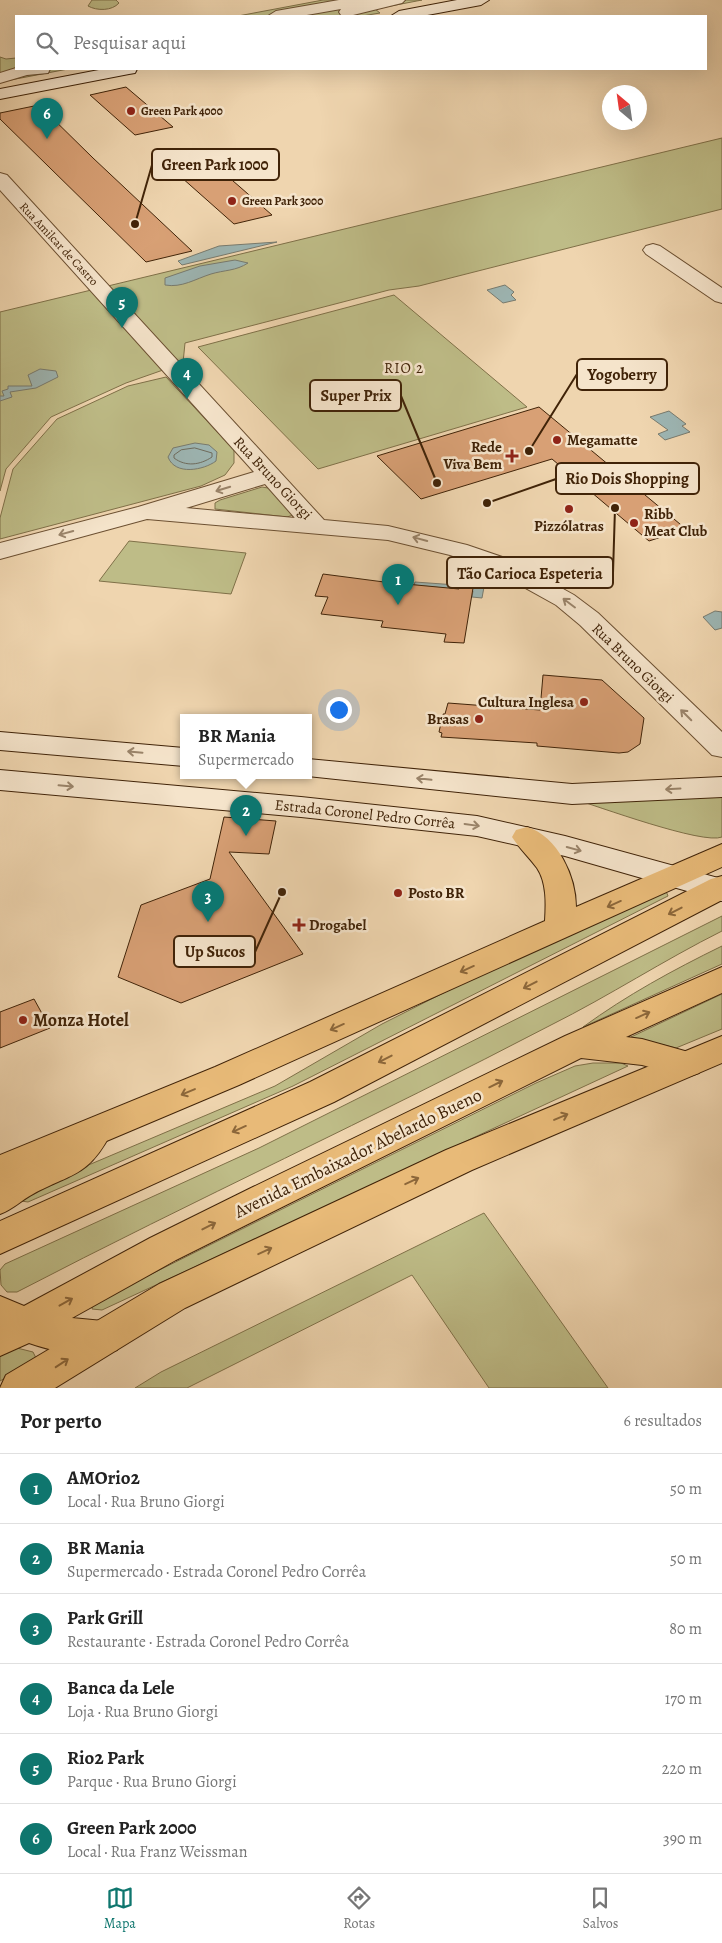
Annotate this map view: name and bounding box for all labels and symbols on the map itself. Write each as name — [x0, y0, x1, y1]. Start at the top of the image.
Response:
north arrow — [602, 85, 647, 130]
pin: 6 — [31, 98, 63, 139]
place label: Green Park 4000 — [141, 103, 223, 119]
marker: Green Park 4000 — [125, 105, 137, 117]
callout: Green Park 1000 — [152, 149, 279, 180]
text: Green Park 1000 — [161, 154, 269, 176]
place label: Green Park 3000 — [242, 193, 323, 209]
marker: Green Park 3000 — [226, 195, 238, 207]
street label: Rua Amilcar de Castro — [16, 199, 102, 289]
pin: 5 — [106, 287, 138, 328]
pin: 4 — [171, 358, 203, 399]
district label: RIO 2 — [384, 358, 424, 378]
callout: Yogoberry — [577, 359, 667, 390]
text: Yogoberry — [586, 364, 657, 386]
callout: Super Prix — [310, 380, 401, 411]
text: Super Prix — [320, 385, 392, 407]
place label: Megamatte — [567, 430, 638, 450]
street label: Rua Bruno Giorgi — [229, 432, 317, 524]
marker: Megamatte — [551, 434, 563, 446]
place label: Rede Viva Bem — [443, 437, 502, 474]
marker: Rede Viva Bem — [506, 450, 518, 462]
callout: Rio Dois Shopping — [556, 463, 699, 494]
text: Rio Dois Shopping — [565, 468, 690, 490]
one-way arrow — [215, 485, 231, 495]
marker: Pizzólatras — [563, 503, 575, 515]
place label: Ribb Meat Club — [644, 504, 708, 541]
place label: Pizzólatras — [534, 516, 604, 536]
marker: Ribb Meat Club — [628, 517, 640, 529]
one-way arrow — [59, 529, 75, 538]
one-way arrow — [413, 534, 429, 544]
callout: Tão Carioca Espeteria — [447, 557, 613, 588]
text: Tão Carioca Espeteria — [457, 563, 603, 585]
pin: 1 — [382, 564, 414, 605]
one-way arrow — [562, 598, 575, 609]
street label: Rua Bruno Giorgi — [588, 619, 678, 707]
place label: Cultura Inglesa — [478, 692, 575, 712]
marker: Cultura Inglesa — [578, 696, 590, 708]
your location — [326, 697, 352, 723]
place label: Brasas — [427, 709, 469, 729]
one-way arrow — [680, 709, 692, 721]
marker: Brasas — [473, 713, 485, 725]
one-way arrow — [127, 748, 143, 757]
one-way arrow — [417, 774, 433, 784]
one-way arrow — [58, 781, 74, 791]
one-way arrow — [666, 785, 682, 794]
pin: 2 — [230, 795, 262, 836]
street label: Estrada Coronel Pedro Corrêa — [274, 795, 456, 833]
one-way arrow — [463, 821, 479, 831]
one-way arrow — [566, 844, 582, 854]
pin: 3 — [192, 881, 224, 922]
place label: Posto BR — [408, 883, 465, 903]
marker: Posto BR — [392, 887, 404, 899]
one-way arrow — [607, 900, 622, 909]
one-way arrow — [667, 906, 682, 916]
place label: Drogabel — [309, 915, 366, 935]
marker: Drogabel — [293, 919, 305, 931]
callout: Up Sucos — [174, 936, 255, 967]
text: Up Sucos — [185, 941, 245, 963]
one-way arrow — [460, 965, 475, 975]
one-way arrow — [523, 981, 538, 990]
place label: Monza Hotel — [33, 1008, 129, 1032]
one-way arrow — [635, 1009, 650, 1019]
marker: Monza Hotel — [17, 1014, 29, 1026]
one-way arrow — [330, 1022, 345, 1032]
one-way arrow — [378, 1055, 393, 1064]
one-way arrow — [488, 1079, 503, 1088]
street label: Avenida Embaixador Abelardo Bueno — [229, 1083, 486, 1224]
one-way arrow — [181, 1088, 196, 1098]
one-way arrow — [553, 1112, 568, 1122]
one-way arrow — [232, 1125, 247, 1135]
one-way arrow — [404, 1176, 419, 1186]
one-way arrow — [201, 1221, 216, 1230]
one-way arrow — [257, 1246, 272, 1255]
one-way arrow — [58, 1297, 73, 1307]
one-way arrow — [55, 1358, 69, 1369]

